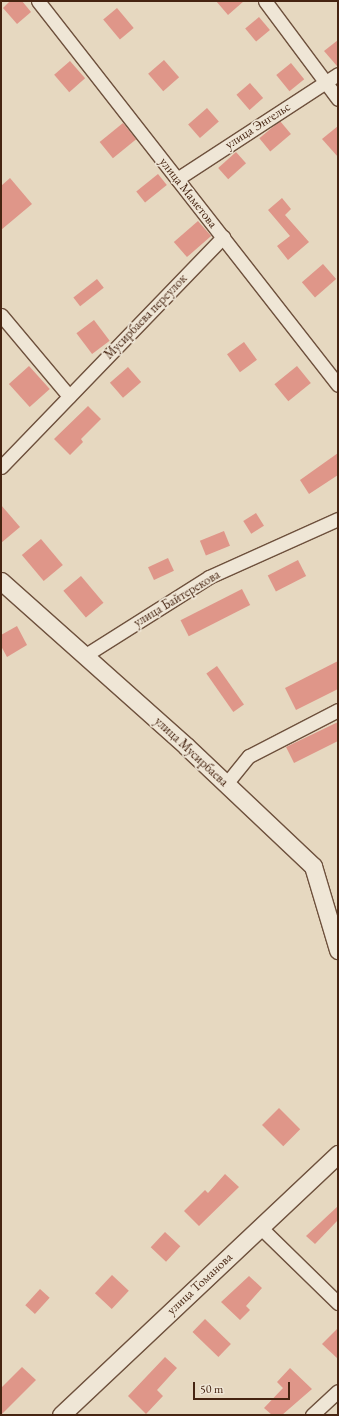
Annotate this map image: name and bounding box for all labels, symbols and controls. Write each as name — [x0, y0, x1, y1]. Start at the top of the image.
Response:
street label: улица Энгельс — [222, 99, 294, 153]
street label: улица Маметова — [156, 155, 220, 231]
street label: Мусирбаева переулок — [101, 271, 191, 363]
street label: улица Байтерекова — [131, 567, 223, 631]
street label: улица Мусирбаева — [151, 714, 231, 790]
street label: улица Томанова — [164, 1250, 236, 1318]
scale bar — [195, 1374, 292, 1400]
text: 50 m — [200, 1381, 223, 1397]

